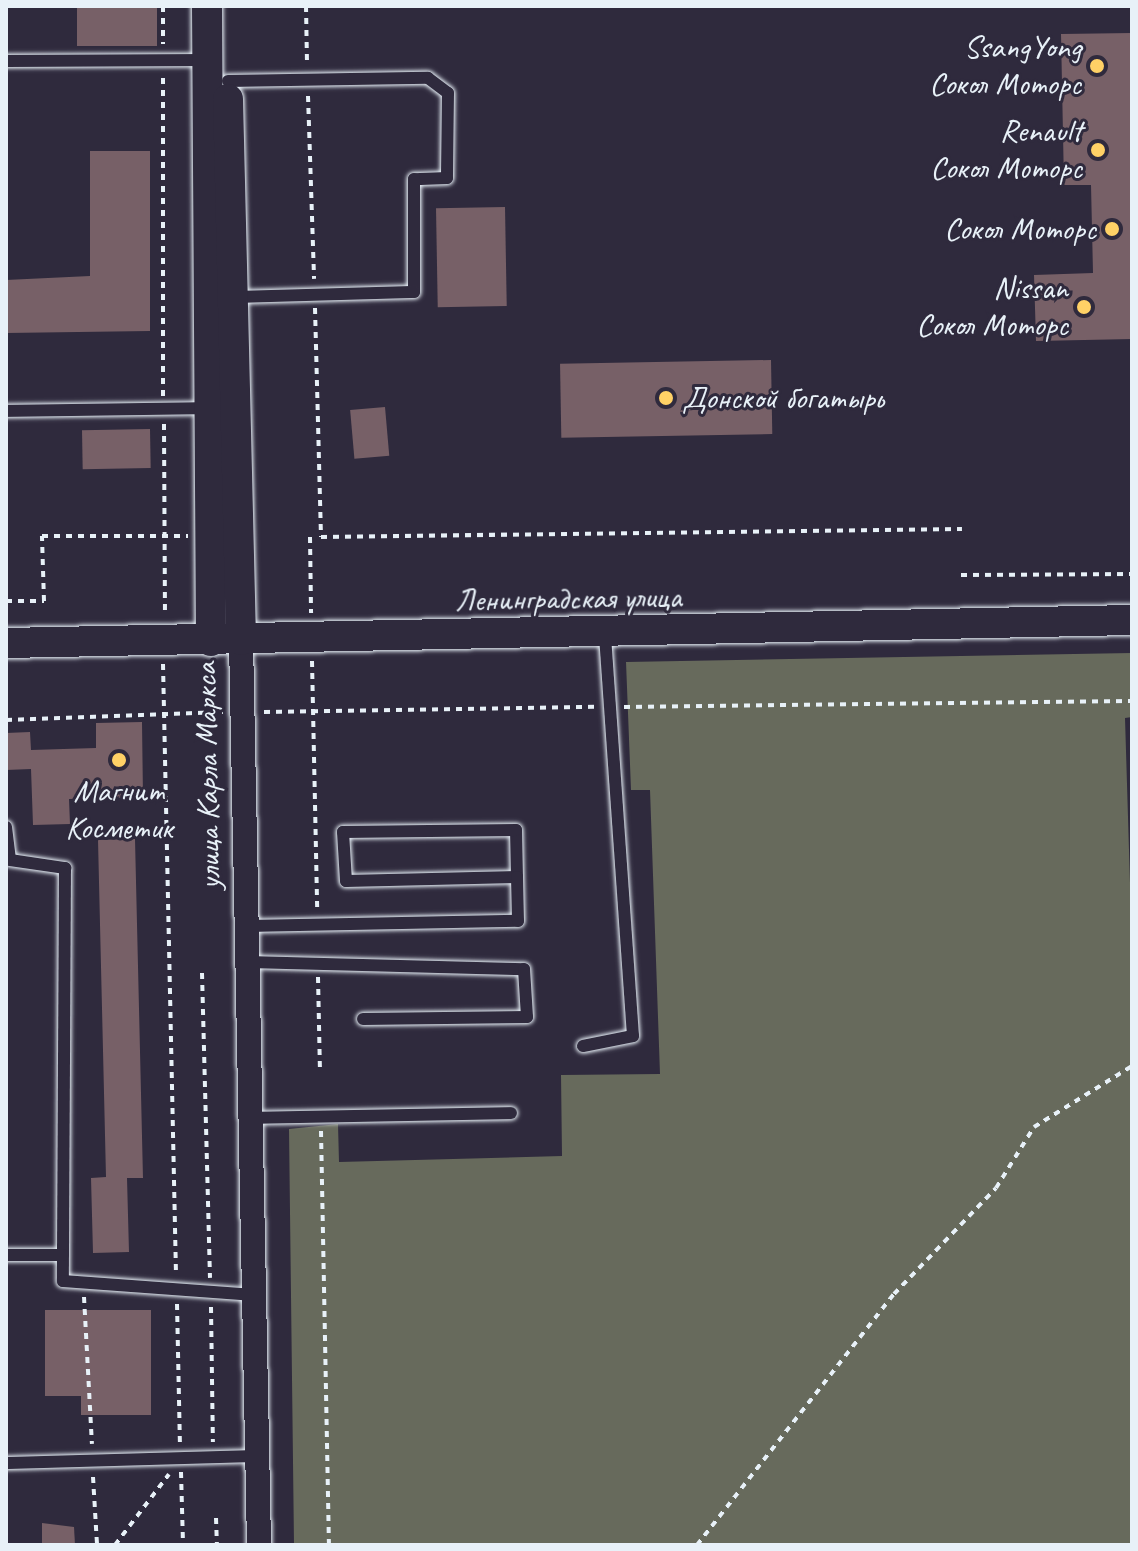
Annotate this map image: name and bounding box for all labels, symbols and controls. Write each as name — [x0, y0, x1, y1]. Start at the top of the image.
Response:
place label: SsangYong Сокол Моторс — [930, 29, 1081, 104]
marker: SsangYong Сокол Моторс — [1088, 57, 1106, 75]
place label: Renault Сокол Моторс — [931, 113, 1082, 188]
marker: Renault Сокол Моторс — [1089, 141, 1107, 159]
place label: Сокол Моторс — [945, 210, 1096, 248]
marker: Сокол Моторс — [1103, 220, 1121, 238]
place label: Nissan Сокол Моторс — [917, 270, 1068, 345]
marker: Nissan Сокол Моторс — [1075, 298, 1093, 316]
place label: Донской богатырь — [682, 379, 883, 417]
marker: Донской богатырь — [657, 389, 675, 407]
street label: Ленинградская улица — [453, 578, 683, 620]
street label: улица Карла Маркса — [187, 663, 229, 889]
marker: Магнит Косметик — [110, 751, 128, 769]
place label: Магнит Косметик — [65, 773, 173, 848]

